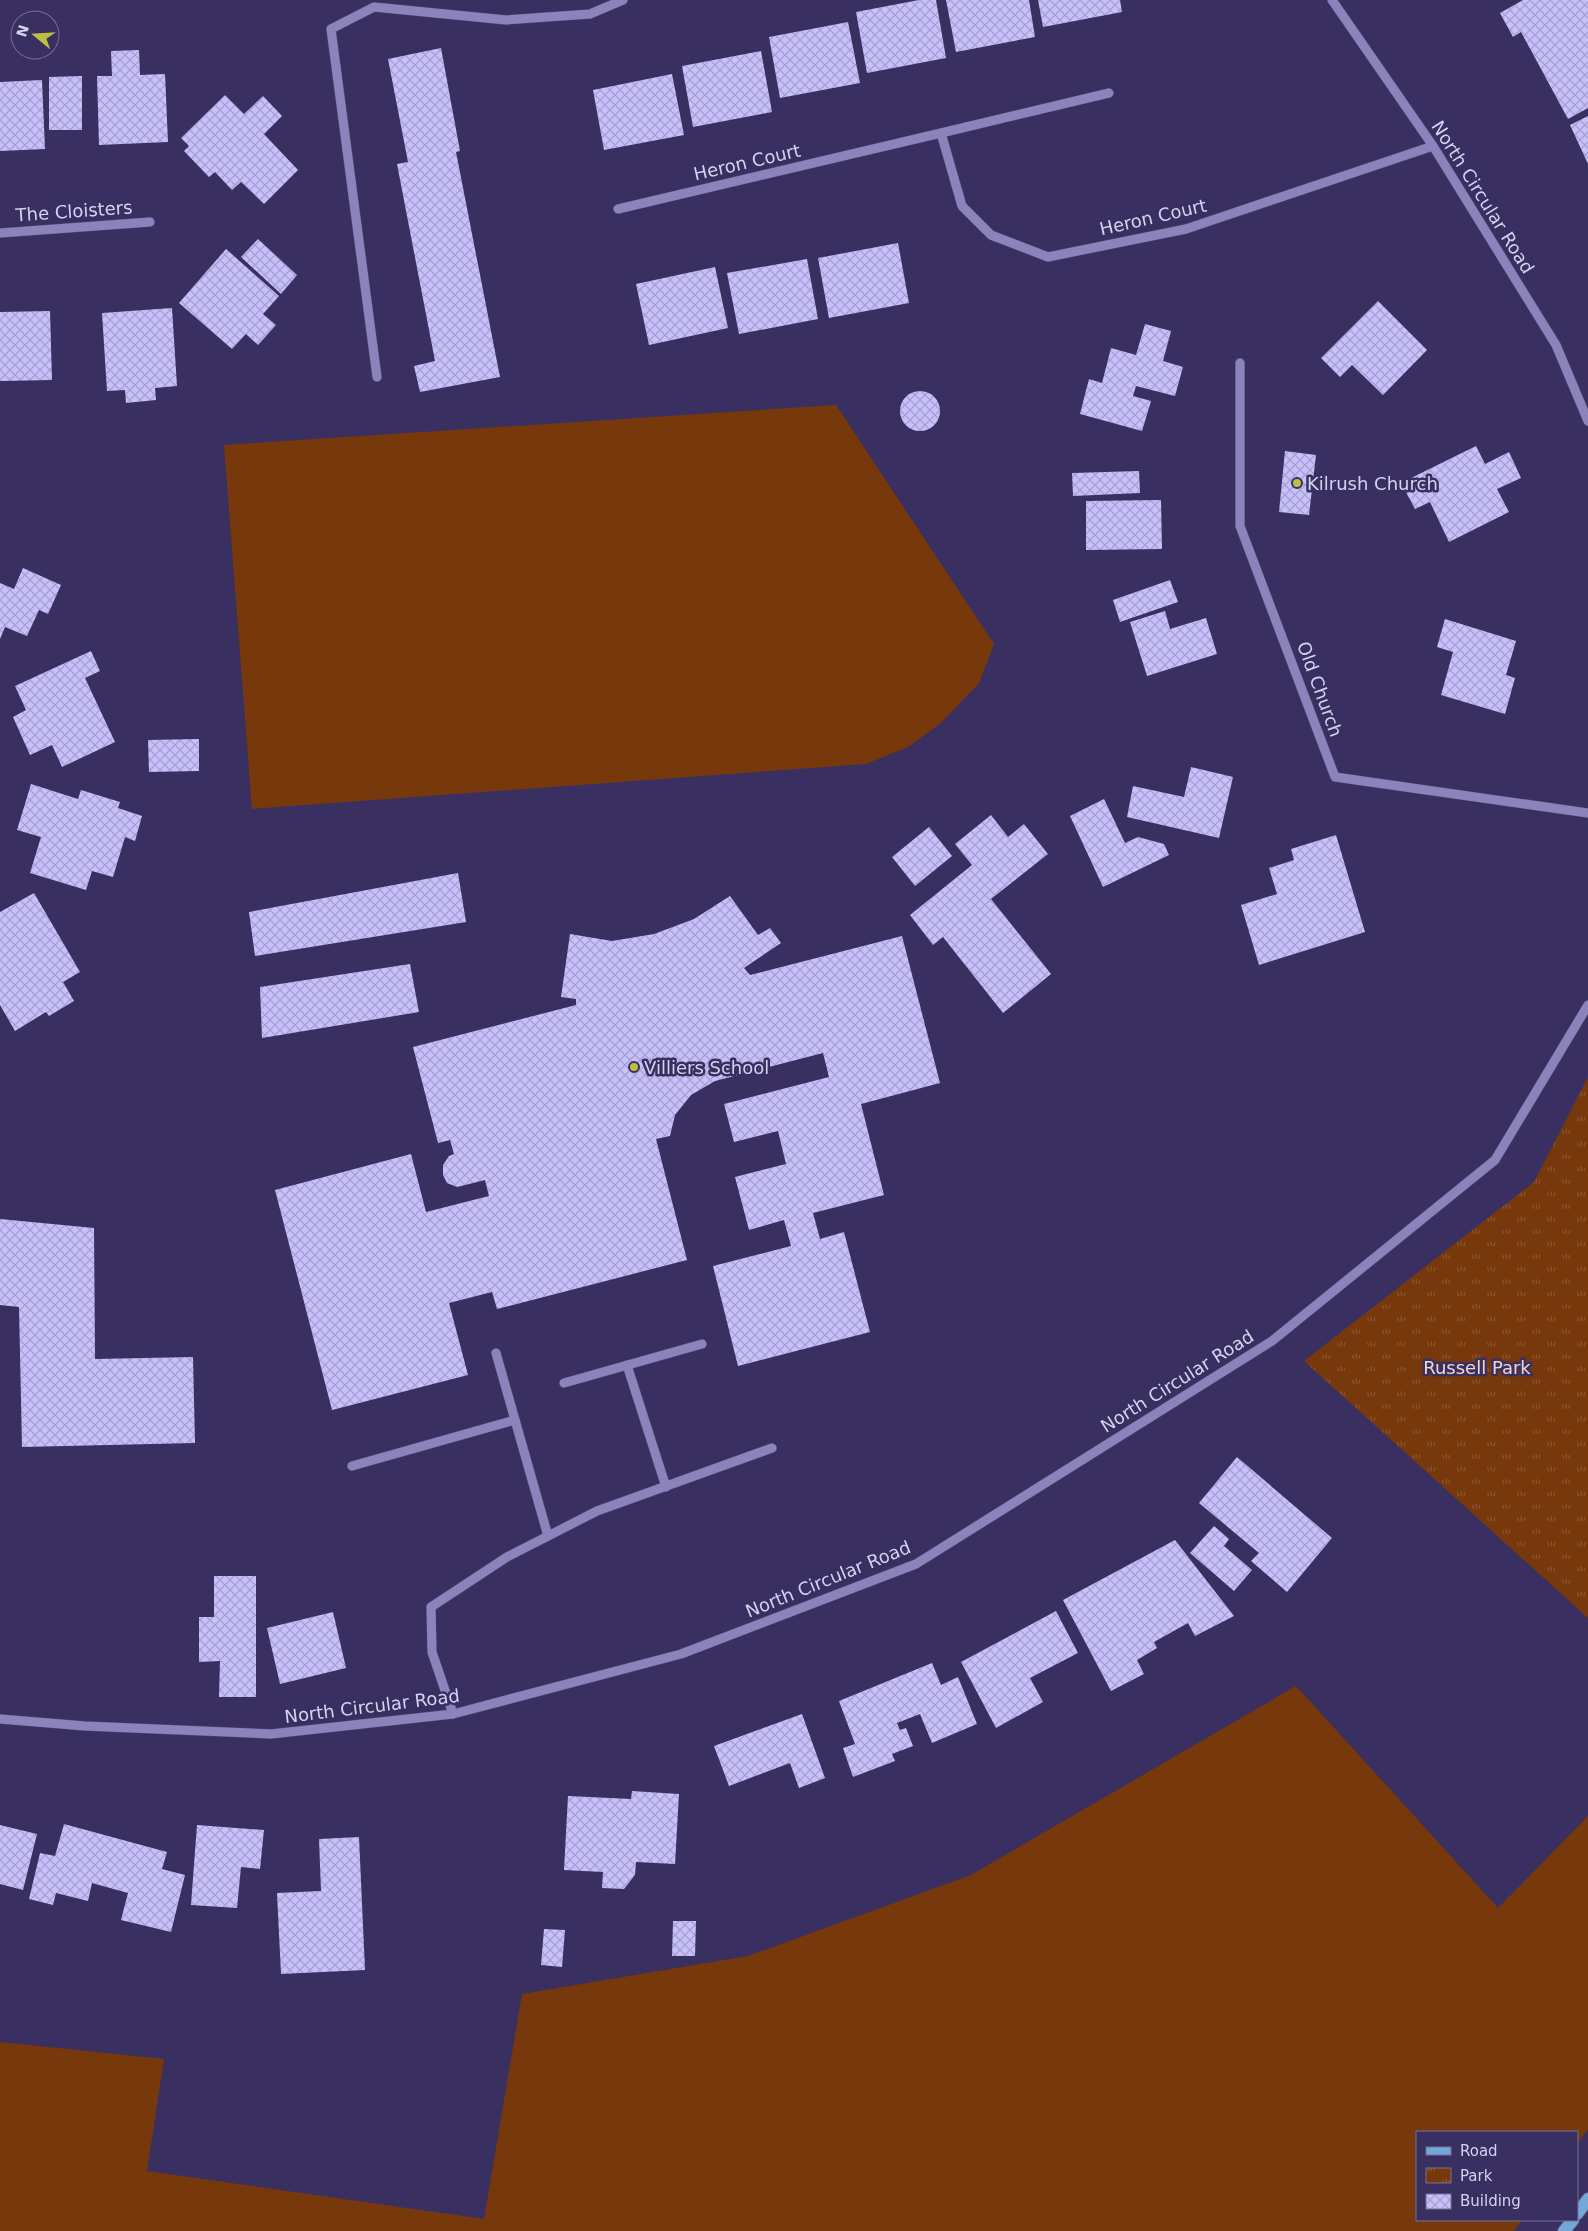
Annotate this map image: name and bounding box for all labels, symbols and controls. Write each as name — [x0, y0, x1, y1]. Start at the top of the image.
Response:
north arrow — [10, 10, 60, 60]
text: N — [13, 23, 32, 39]
street label: North Circular Road — [1427, 117, 1539, 277]
street label: Heron Court — [691, 139, 803, 185]
street label: Heron Court — [1097, 194, 1209, 240]
street label: The Cloisters — [14, 196, 133, 226]
place label: Kilrush Church — [1307, 473, 1438, 494]
marker: Kilrush Church — [1291, 477, 1303, 489]
street label: Old Church — [1293, 638, 1347, 740]
place label: Villiers School — [644, 1057, 769, 1078]
marker: Villiers School — [628, 1061, 640, 1073]
street label: North Circular Road — [1097, 1325, 1257, 1437]
park label: Russell Park — [1423, 1357, 1531, 1378]
street label: North Circular Road — [742, 1536, 914, 1622]
street label: North Circular Road — [283, 1685, 461, 1727]
legend — [1416, 2131, 1578, 2221]
text: Road — [1460, 2142, 1498, 2160]
text: Park — [1460, 2167, 1493, 2185]
text: Building — [1460, 2192, 1521, 2210]

